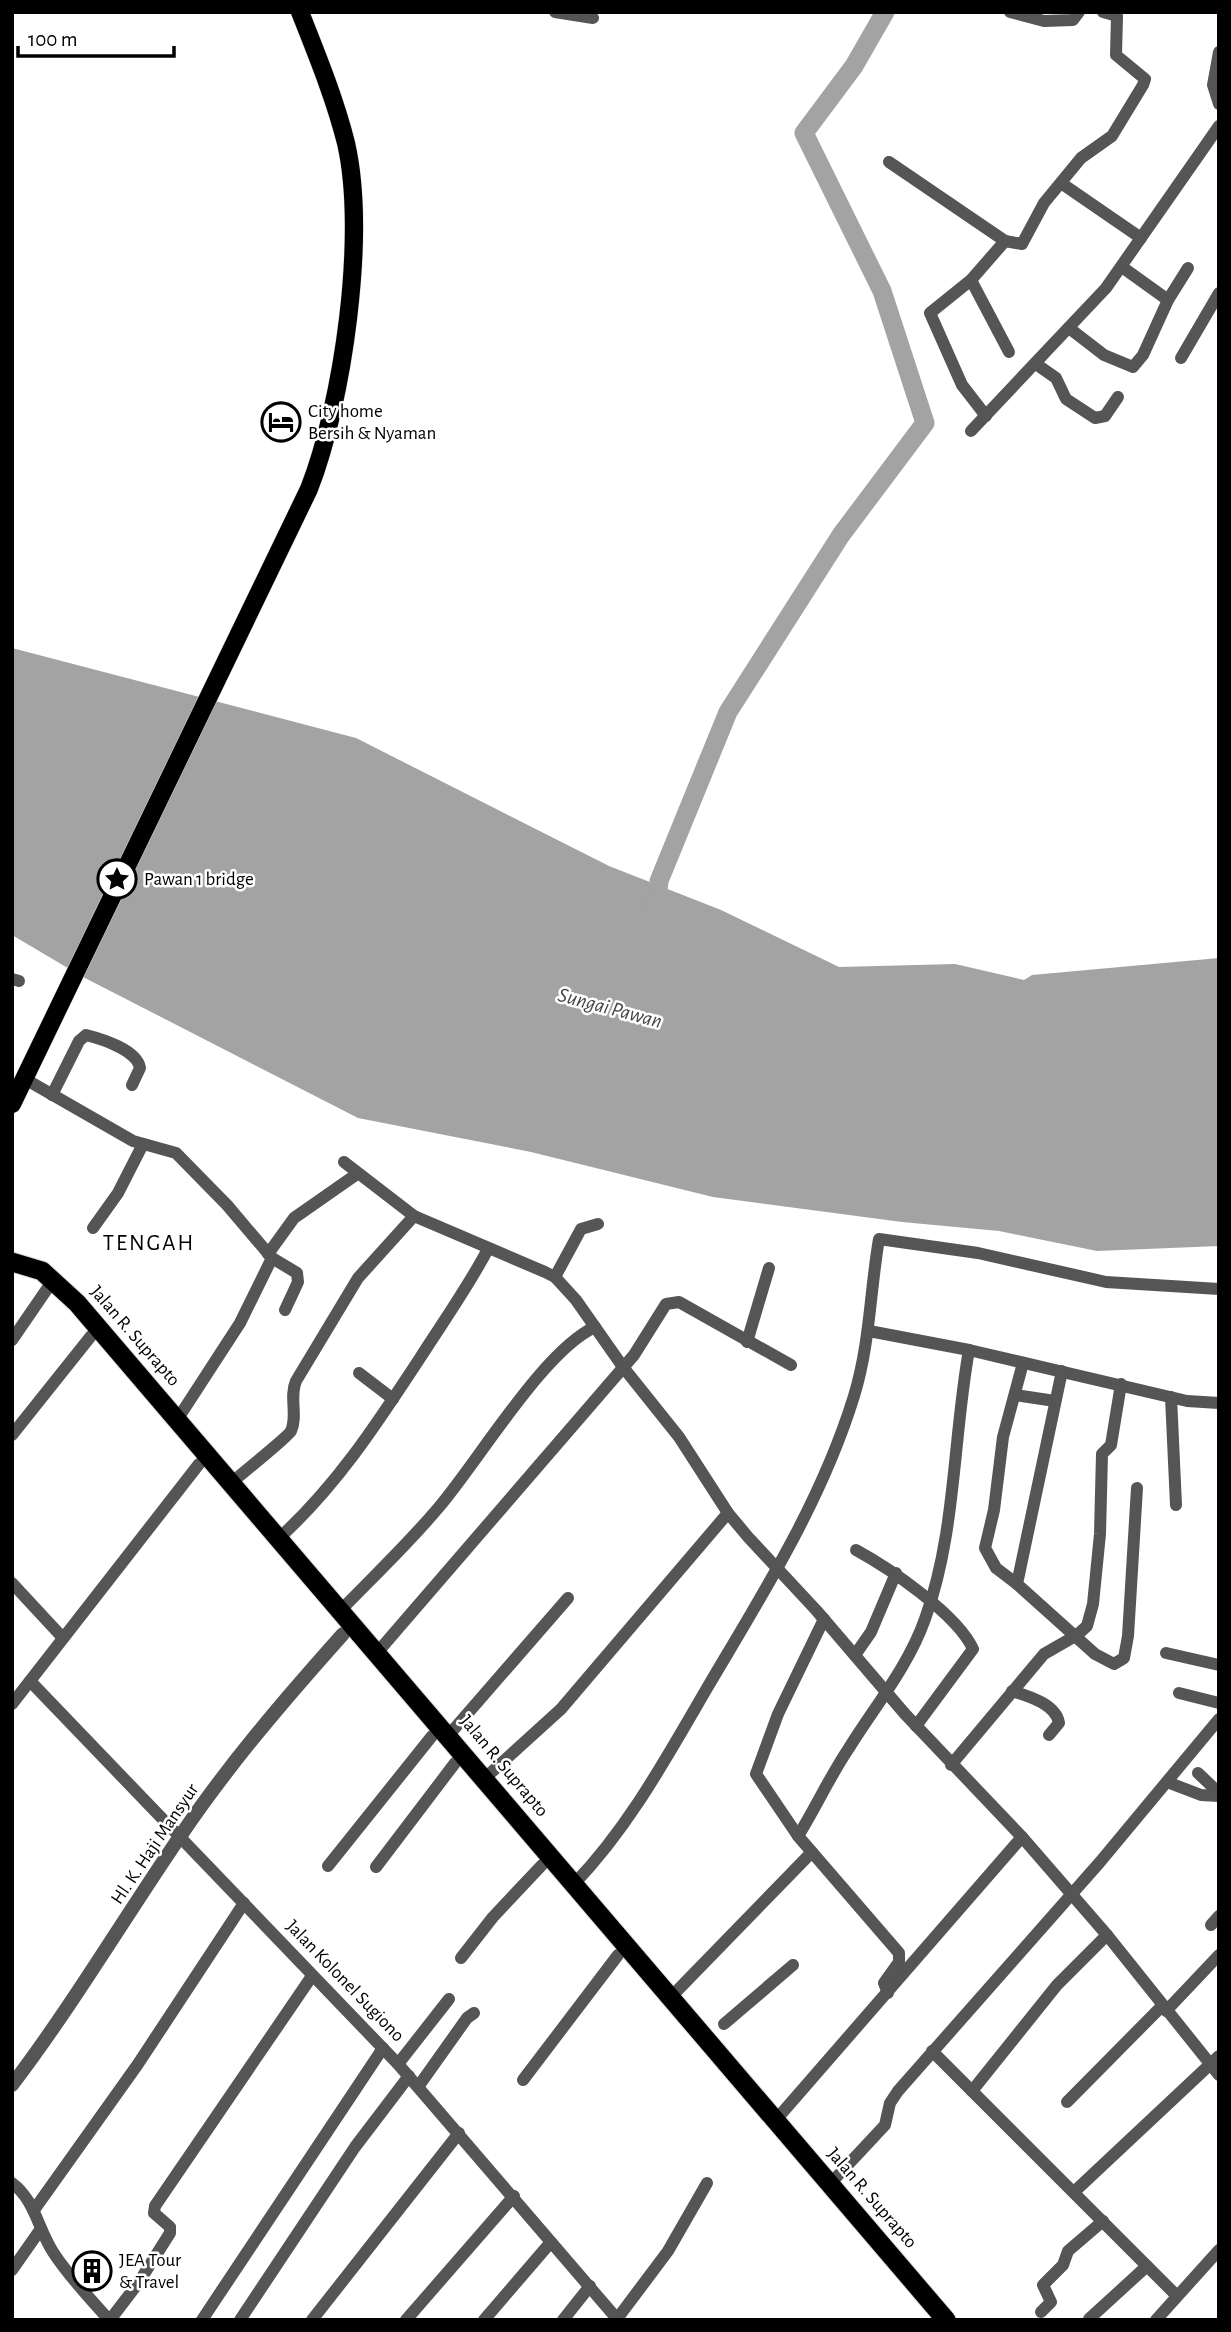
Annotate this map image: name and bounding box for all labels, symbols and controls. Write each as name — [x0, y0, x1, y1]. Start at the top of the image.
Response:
scale bar — [18, 14, 173, 58]
text: 100 m — [28, 29, 78, 50]
hotel icon: City home Bersih & Nyaman — [260, 401, 302, 443]
place label: City home Bersih & Nyaman — [308, 402, 436, 443]
place icon: Pawan 1 bridge — [96, 858, 138, 900]
place label: Pawan 1 bridge — [144, 870, 254, 889]
water label: Sungai Pawan — [556, 984, 664, 1032]
district label: TENGAH — [103, 1232, 195, 1255]
street label: Jalan R. Suprapto — [86, 1282, 184, 1390]
street label: Jalan R. Suprapto — [456, 1712, 552, 1820]
street label: Hl. K. Haji Mansyur — [108, 1780, 202, 1908]
street label: Jalan Kolonel Sugiono — [282, 1917, 408, 2045]
street label: Jalan R. Suprapto — [823, 2144, 921, 2252]
building icon: JEA Tour & Travel — [71, 2250, 113, 2292]
place label: JEA Tour & Travel — [119, 2251, 181, 2292]

